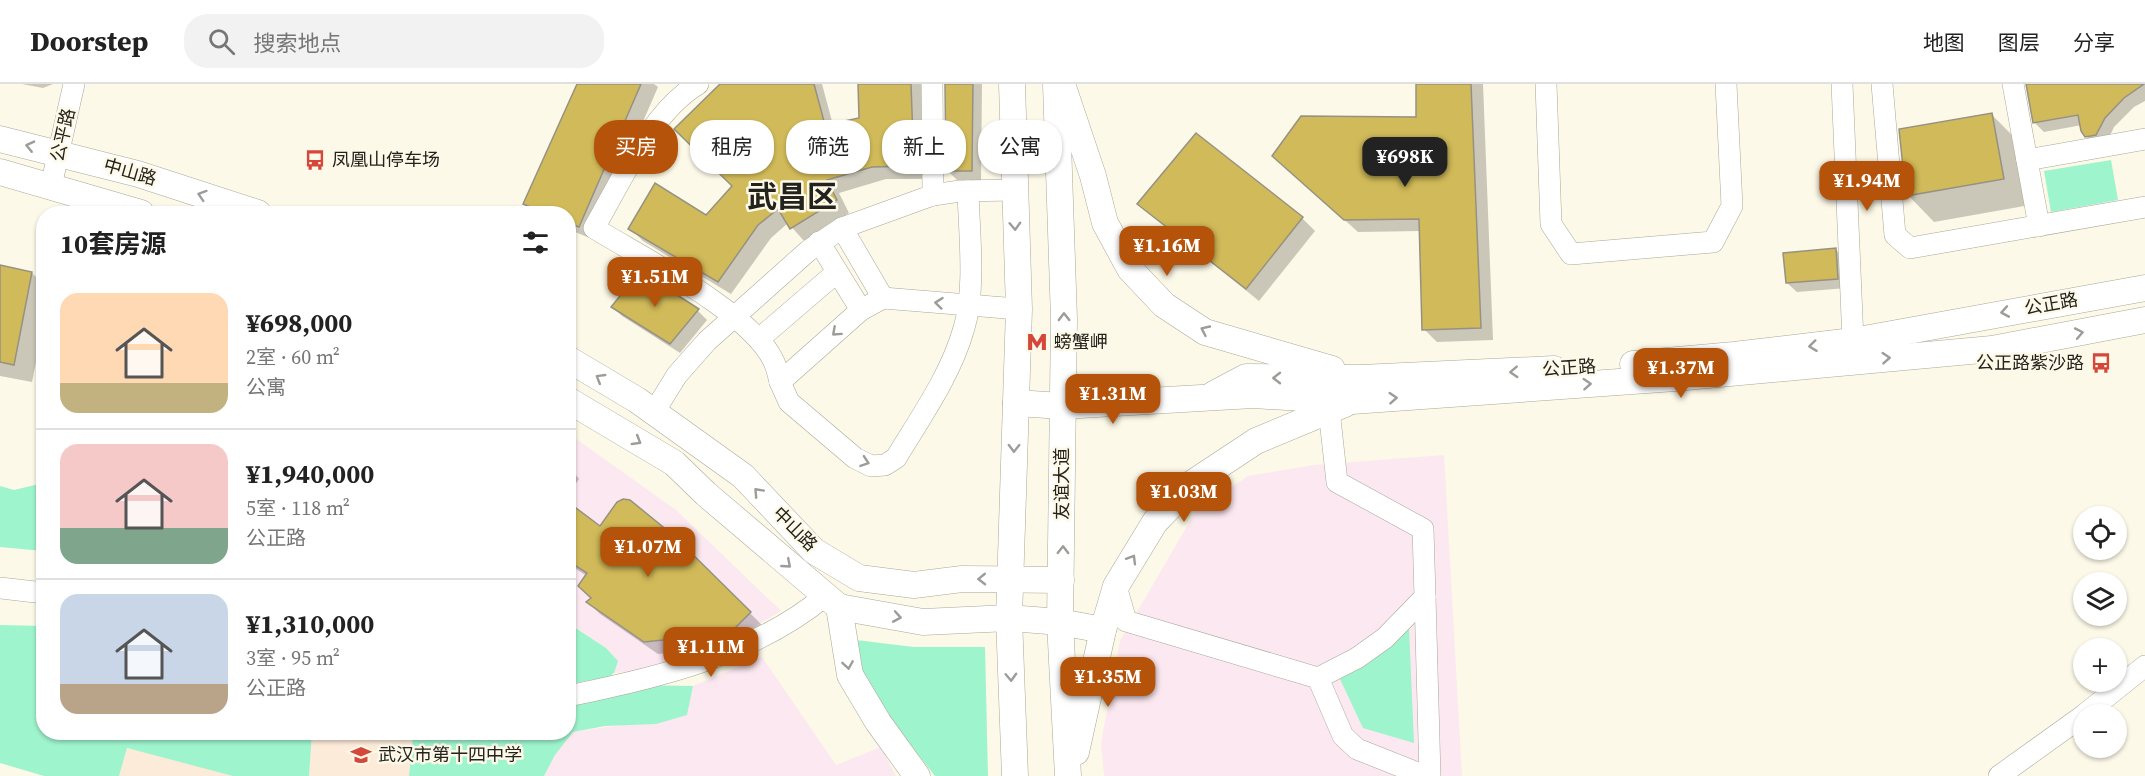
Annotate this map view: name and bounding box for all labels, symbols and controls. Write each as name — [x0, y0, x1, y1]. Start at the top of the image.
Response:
search box — [184, 14, 604, 68]
text: Doorstep — [30, 22, 148, 60]
icon: search — [205, 25, 238, 58]
text: 搜索地点 — [253, 28, 341, 58]
text: 地图 — [1923, 28, 1965, 57]
text: 图层 — [1998, 28, 2040, 57]
text: 分享 — [2073, 28, 2115, 57]
street label: 公平路 — [44, 106, 81, 164]
chip: 买房 — [594, 120, 678, 174]
chip: 租房 — [690, 120, 774, 174]
chip: 筛选 — [786, 120, 870, 174]
chip: 新上 — [882, 120, 966, 174]
chip: 公寓 — [978, 120, 1062, 174]
pin: ¥698K — [1363, 137, 1447, 188]
one-way arrow — [25, 140, 35, 153]
text: ¥698K — [1376, 142, 1434, 170]
place label: 凤凰山停车场 — [332, 147, 440, 172]
bus stop icon: 凤凰山停车场 — [303, 148, 327, 172]
street label: 中山路 — [101, 152, 160, 191]
pin: ¥1.94M — [1818, 161, 1916, 212]
text: ¥1.94M — [1833, 166, 1901, 194]
district label: 武昌区 — [747, 176, 837, 217]
one-way arrow — [197, 189, 208, 202]
one-way arrow — [1009, 222, 1022, 231]
text: 10套房源 — [60, 226, 166, 262]
icon: filters — [519, 226, 552, 259]
pin: ¥1.16M — [1118, 226, 1216, 277]
text: ¥1.16M — [1133, 231, 1201, 259]
pin: ¥1.51M — [606, 257, 704, 308]
text: ¥1.51M — [621, 262, 689, 290]
street label: 公正路 — [2022, 287, 2080, 321]
one-way arrow — [935, 297, 944, 310]
text: ¥698,000 — [246, 305, 352, 341]
one-way arrow — [2000, 306, 2009, 318]
one-way arrow — [1058, 313, 1070, 322]
icon: home — [108, 317, 180, 389]
one-way arrow — [833, 325, 843, 336]
one-way arrow — [1200, 326, 1211, 338]
one-way arrow — [2074, 327, 2084, 340]
place label: 螃蟹岬 — [1054, 329, 1108, 354]
metro station icon: 螃蟹岬 — [1025, 330, 1049, 354]
one-way arrow — [1808, 339, 1817, 351]
text: 2室 · 60 m² — [246, 343, 340, 371]
pin: ¥1.37M — [1632, 348, 1730, 399]
place label: 公正路紫沙路 — [1976, 350, 2084, 375]
bus stop icon: 公正路紫沙路 — [2089, 351, 2113, 375]
one-way arrow — [1882, 352, 1891, 365]
street label: 公正路 — [1541, 353, 1597, 382]
text: ¥1.37M — [1647, 353, 1715, 381]
one-way arrow — [1509, 365, 1518, 378]
one-way arrow — [1272, 371, 1281, 384]
text: 公寓 — [246, 373, 286, 401]
one-way arrow — [596, 374, 606, 385]
pin: ¥1.31M — [1064, 374, 1162, 425]
one-way arrow — [1583, 378, 1592, 391]
text: ¥1.31M — [1079, 379, 1147, 407]
one-way arrow — [1388, 392, 1397, 405]
one-way arrow — [631, 433, 641, 445]
one-way arrow — [1007, 444, 1020, 453]
street label: 友谊大道 — [1049, 448, 1074, 520]
one-way arrow — [860, 455, 870, 468]
text: ¥1,940,000 — [246, 456, 374, 492]
icon: home — [108, 468, 180, 540]
pin: ¥1.03M — [1135, 472, 1233, 523]
text: ¥1.03M — [1150, 477, 1218, 505]
one-way arrow — [754, 488, 765, 498]
text: 5室 · 118 m² — [246, 494, 350, 522]
street label: 中山路 — [767, 501, 823, 557]
map controls — [2073, 506, 2127, 758]
button: locate — [2073, 506, 2127, 560]
text: 公正路 — [246, 524, 306, 552]
pin: ¥1.07M — [599, 527, 697, 578]
text: ¥1.07M — [614, 532, 682, 560]
one-way arrow — [1056, 545, 1069, 554]
one-way arrow — [1125, 555, 1137, 565]
one-way arrow — [780, 557, 791, 568]
one-way arrow — [977, 572, 986, 585]
button: layers — [2073, 572, 2127, 626]
text: ¥1,310,000 — [246, 606, 374, 642]
one-way arrow — [892, 610, 902, 623]
icon: home — [108, 618, 180, 690]
pin: ¥1.11M — [662, 627, 760, 678]
text: ¥1.11M — [677, 632, 745, 660]
button: + — [2073, 638, 2127, 692]
text: 3室 · 95 m² — [246, 644, 340, 672]
pin: ¥1.35M — [1059, 657, 1157, 708]
one-way arrow — [842, 660, 854, 670]
text: ¥1.35M — [1074, 662, 1142, 690]
one-way arrow — [1005, 672, 1018, 681]
text: 公正路 — [246, 674, 306, 702]
button: − — [2073, 704, 2127, 758]
place label: 武汉市第十四中学 — [378, 742, 522, 767]
school or university icon: 武汉市第十四中学 — [349, 743, 373, 767]

